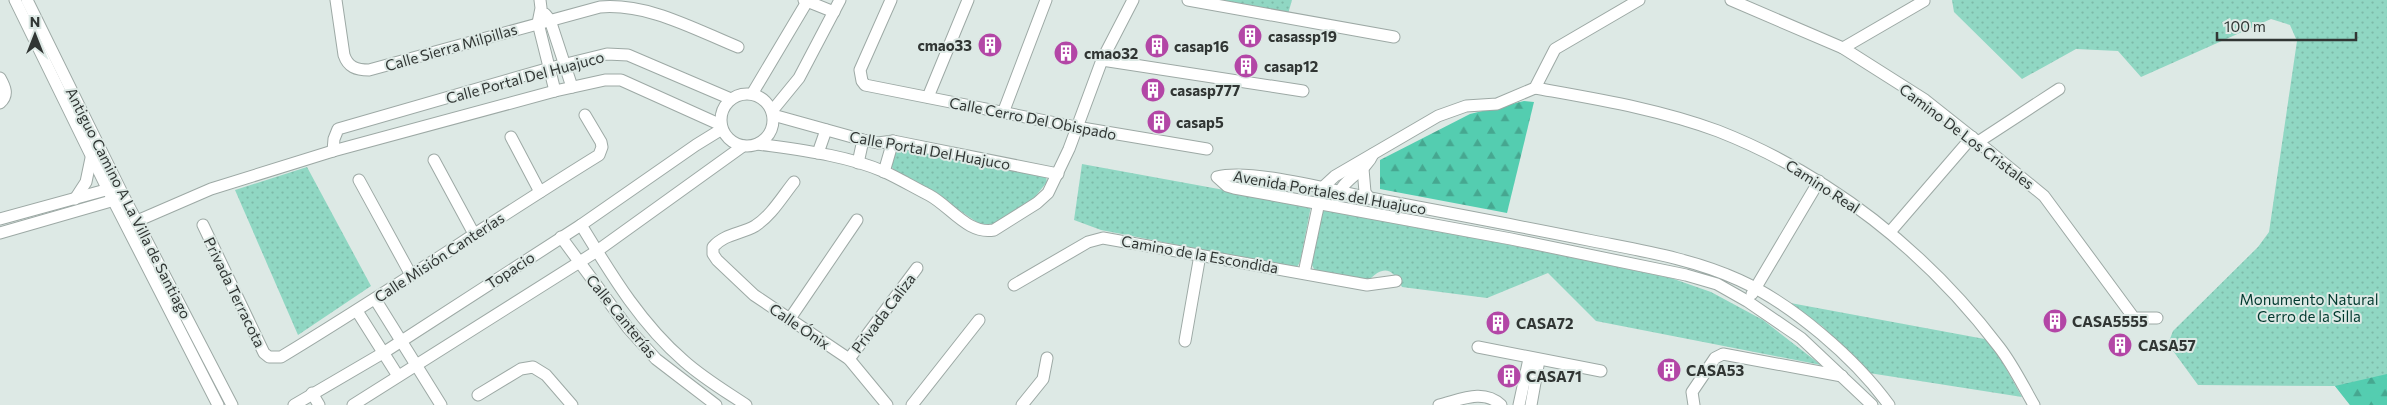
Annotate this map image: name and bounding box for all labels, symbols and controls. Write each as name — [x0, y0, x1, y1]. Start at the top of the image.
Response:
north arrow — [10, 10, 60, 60]
scale bar — [2217, 10, 2356, 42]
text: N — [30, 13, 40, 30]
text: 100 m — [2224, 17, 2266, 35]
street label: Calle Sierra Milpillas — [383, 19, 519, 74]
building icon: casassp19 — [1237, 23, 1263, 49]
place label: casassp19 — [1268, 27, 1337, 45]
building icon: cmao33 — [977, 32, 1003, 58]
building icon: casap16 — [1144, 33, 1170, 59]
place label: cmao33 — [917, 36, 972, 54]
place label: casap16 — [1174, 37, 1229, 55]
building icon: cmao32 — [1053, 40, 1079, 66]
place label: cmao32 — [1084, 44, 1138, 62]
street label: Calle Portal Del Huajuco — [444, 47, 606, 107]
building icon: casap12 — [1233, 53, 1259, 79]
place label: casap12 — [1264, 57, 1318, 75]
building icon: casasp777 — [1140, 77, 1166, 103]
street label: Camino De Los Cristales — [1896, 80, 2038, 193]
place label: casasp777 — [1170, 81, 1240, 99]
street label: Antiguo Camino A La Villa de Santiago — [63, 84, 195, 322]
street label: Calle Cerro Del Obispado — [948, 93, 1118, 143]
building icon: casap5 — [1146, 109, 1172, 135]
place label: casap5 — [1176, 113, 1224, 131]
street label: Calle Portal Del Huajuco — [848, 127, 1012, 173]
street label: Camino Real — [1783, 155, 1863, 217]
street label: Avenida Portales del Huajuco — [1232, 166, 1428, 218]
street label: Calle Misión Canterías — [371, 208, 507, 306]
street label: Camino de la Escondida — [1120, 231, 1280, 277]
street label: Privada Terracota — [201, 234, 269, 350]
street label: Topacio — [482, 248, 538, 292]
street label: Privada Caliza — [847, 270, 919, 356]
street label: Calle Canterías — [583, 271, 661, 361]
park label: Monumento Natural Cerro de la Silla — [2240, 290, 2378, 325]
street label: Calle Ónix — [766, 298, 834, 353]
building icon: CASA5555 — [2042, 308, 2068, 334]
building icon: CASA72 — [1485, 310, 1511, 336]
place label: CASA5555 — [2072, 312, 2148, 330]
place label: CASA72 — [1516, 314, 1574, 332]
building icon: CASA57 — [2107, 332, 2133, 358]
place label: CASA57 — [2138, 336, 2196, 354]
building icon: CASA53 — [1656, 357, 1682, 383]
place label: CASA53 — [1686, 361, 1745, 379]
building icon: CASA71 — [1496, 363, 1522, 389]
place label: CASA71 — [1526, 367, 1582, 385]

